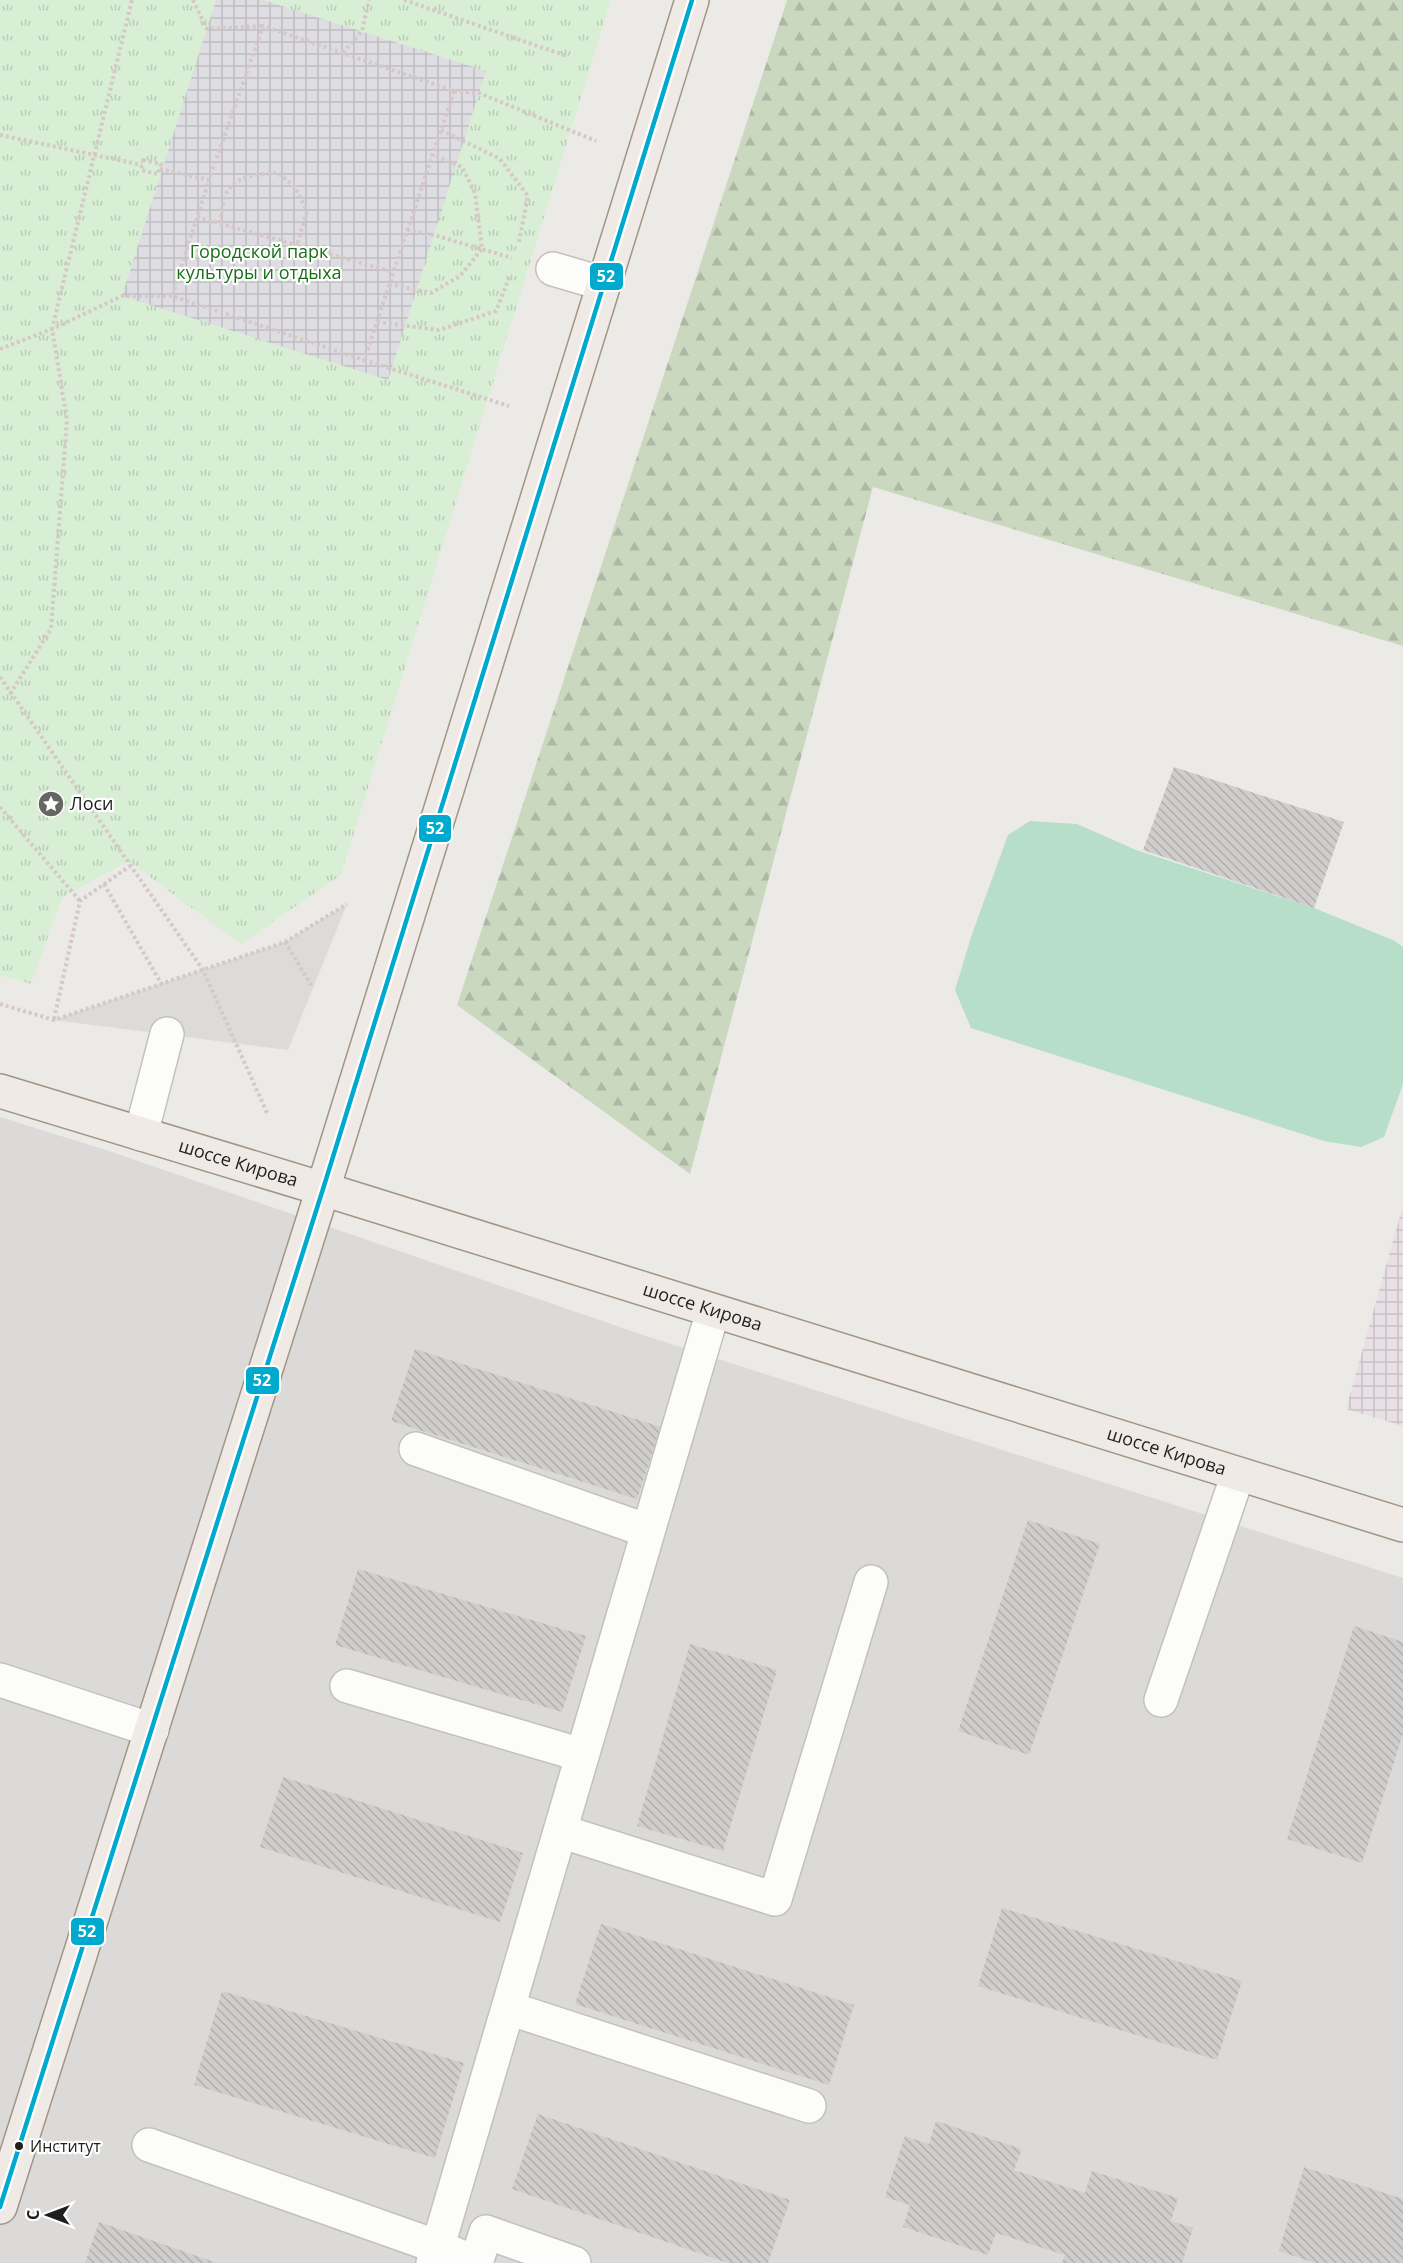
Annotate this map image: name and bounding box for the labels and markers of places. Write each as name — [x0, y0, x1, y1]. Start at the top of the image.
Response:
place icon: Лоси — [36, 789, 66, 819]
place label: Лоси — [70, 791, 114, 815]
place label: Институт — [30, 2135, 101, 2157]
marker: Институт — [13, 2140, 25, 2152]

